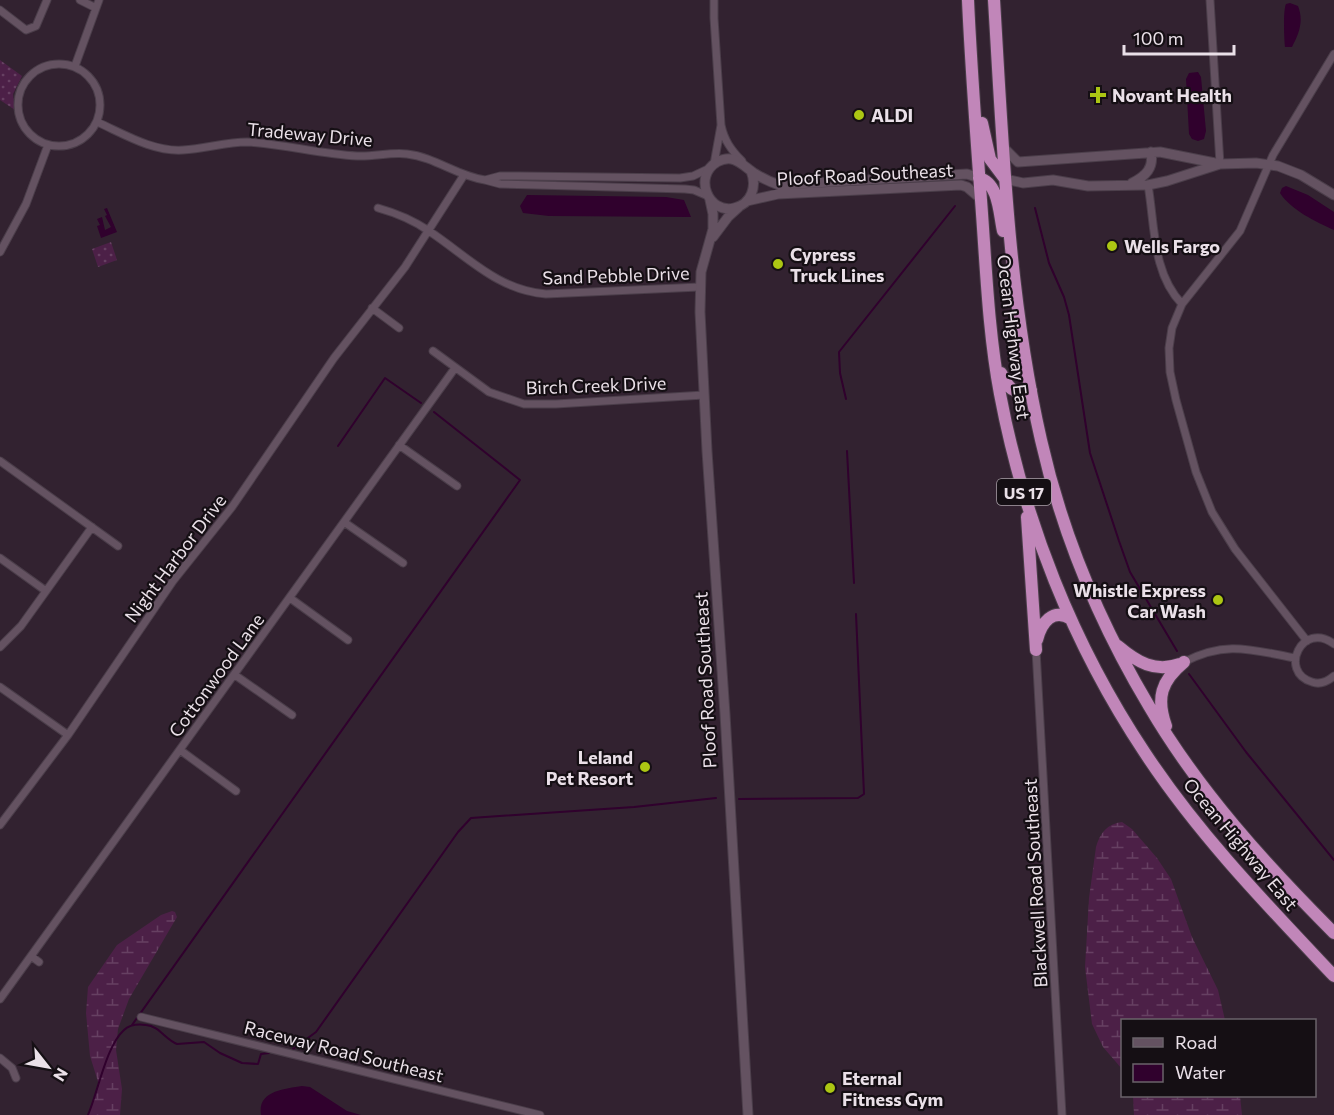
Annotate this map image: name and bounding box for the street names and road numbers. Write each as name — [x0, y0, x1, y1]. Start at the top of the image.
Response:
street label: Tradeway Drive — [246, 118, 374, 150]
street label: Ploof Road Southeast — [776, 158, 954, 190]
street label: Ocean Highway East — [993, 253, 1035, 421]
street label: Sand Pebble Drive — [542, 261, 690, 289]
street label: Birch Creek Drive — [525, 372, 667, 398]
road number: US 17 — [997, 479, 1051, 505]
street label: Night Harbor Drive — [120, 490, 230, 626]
street label: Ploof Road Southeast — [689, 591, 721, 769]
street label: Cottonwood Lane — [164, 609, 268, 741]
street label: Ocean Highway East — [1179, 773, 1303, 915]
street label: Blackwell Road Southeast — [1019, 778, 1051, 988]
street label: Raceway Road Southeast — [242, 1016, 446, 1086]

